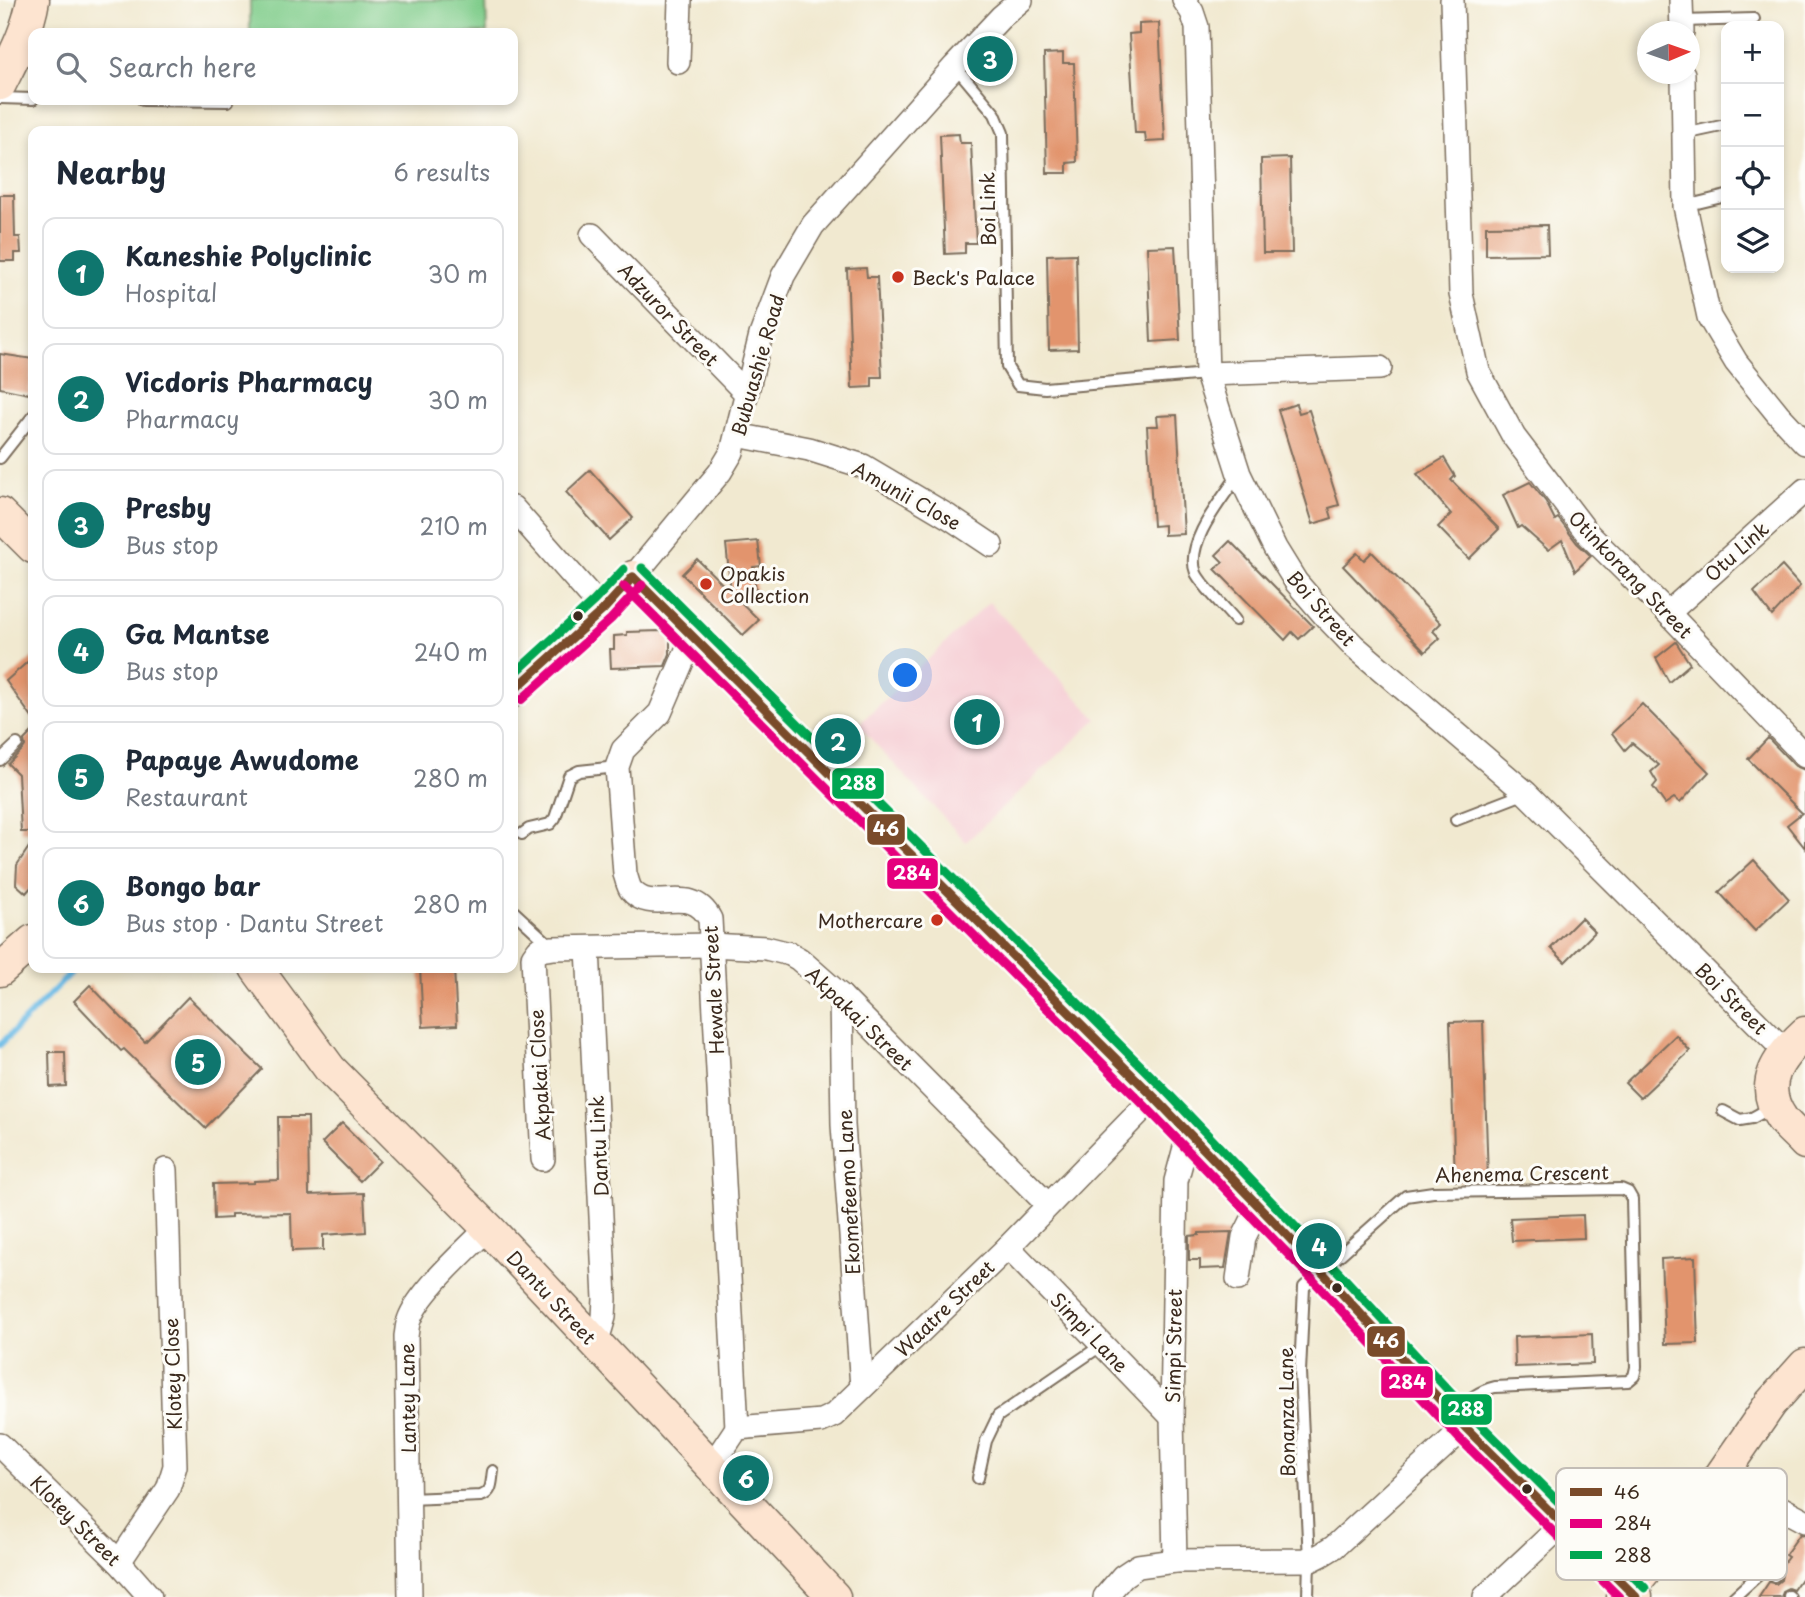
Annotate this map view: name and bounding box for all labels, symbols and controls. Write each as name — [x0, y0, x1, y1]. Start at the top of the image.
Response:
north arrow — [1637, 21, 1700, 84]
map controls — [1721, 21, 1784, 273]
button: + — [1721, 21, 1784, 84]
search box — [28, 28, 518, 105]
pin: 3 — [967, 33, 1013, 85]
text: Search here — [108, 47, 257, 86]
icon: search — [52, 48, 90, 86]
button: − — [1721, 84, 1784, 147]
button: locate — [1721, 147, 1784, 210]
text: Nearby — [56, 149, 166, 194]
text: 6 results — [394, 154, 490, 189]
street label: Boi Link — [972, 171, 1002, 246]
button: layers — [1721, 210, 1784, 273]
text: Kaneshie Polyclinic — [125, 236, 372, 275]
text: 1 — [76, 256, 87, 291]
text: 30 m — [427, 256, 488, 291]
street label: Adzuror Street — [612, 256, 726, 372]
place label: Beck's Palace — [912, 263, 1035, 291]
marker: Beck's Palace — [890, 269, 906, 285]
text: Hospital — [125, 275, 217, 310]
street label: Bubuashie Road — [723, 291, 791, 439]
text: Vicdoris Pharmacy — [125, 362, 373, 401]
text: 2 — [73, 382, 89, 417]
text: 30 m — [427, 382, 488, 417]
text: Pharmacy — [125, 401, 239, 436]
street label: Amunii Close — [848, 454, 966, 536]
text: Presby — [125, 488, 212, 527]
street label: Otinkorang Street — [1563, 504, 1700, 644]
text: 3 — [73, 508, 89, 543]
text: 210 m — [420, 508, 488, 543]
street label: Otu Link — [1698, 514, 1775, 587]
text: Bus stop — [125, 527, 219, 562]
place label: Opakis Collection — [720, 559, 809, 609]
street label: Boi Street — [1281, 564, 1363, 652]
marker: Opakis Collection — [698, 576, 714, 592]
unlabelled marker — [571, 609, 585, 623]
text: Ga Mantse — [125, 614, 270, 653]
text: 4 — [73, 634, 89, 669]
text: 240 m — [414, 634, 488, 669]
text: Bus stop — [125, 653, 219, 688]
your location — [888, 658, 922, 692]
pin: 1 — [954, 696, 1000, 748]
pin: 2 — [815, 715, 861, 767]
text: Papaye Awudome — [125, 740, 359, 779]
text: 5 — [74, 760, 88, 795]
text: 280 m — [413, 760, 488, 795]
line badge: 288 — [831, 767, 885, 800]
text: 288 — [839, 768, 877, 796]
text: Restaurant — [125, 779, 248, 814]
line badge: 46 — [866, 813, 906, 846]
text: 46 — [873, 814, 899, 842]
line badge: 284 — [886, 857, 939, 890]
text: 284 — [893, 858, 931, 886]
text: Bongo bar — [125, 866, 260, 905]
text: 6 — [73, 886, 89, 921]
text: 280 m — [413, 886, 488, 921]
text: Bus stop · Dantu Street — [125, 905, 383, 940]
place label: Mothercare — [818, 906, 923, 934]
marker: Mothercare — [929, 912, 945, 928]
street label: Hewale Street — [696, 925, 730, 1055]
street label: Boi Street — [1690, 956, 1775, 1041]
street label: Akpakai Street — [800, 960, 920, 1077]
street label: Akpakai Close — [522, 1009, 556, 1141]
pin: 5 — [175, 1036, 221, 1088]
street label: Dantu Link — [581, 1095, 615, 1197]
street label: Ekomefeemo Lane — [830, 1109, 866, 1275]
street label: Ahenema Crescent — [1435, 1157, 1609, 1189]
pin: 4 — [1296, 1220, 1342, 1272]
street label: Dantu Street — [501, 1244, 603, 1351]
street label: Waatre Street — [888, 1253, 1000, 1363]
unlabelled marker — [1330, 1281, 1344, 1295]
street label: Simpi Lane — [1045, 1286, 1135, 1378]
street label: Simpi Street — [1158, 1288, 1188, 1403]
street label: Klotey Close — [156, 1317, 188, 1431]
line badge: 46 — [1366, 1325, 1406, 1358]
text: 46 — [1373, 1326, 1399, 1354]
street label: Lantey Lane — [392, 1343, 422, 1453]
street label: Bonanza Lane — [1271, 1347, 1301, 1477]
line badge: 284 — [1380, 1365, 1434, 1399]
text: 284 — [1388, 1367, 1426, 1395]
line badge: 288 — [1440, 1393, 1493, 1426]
text: 288 — [1447, 1394, 1485, 1422]
pin: 6 — [723, 1452, 769, 1504]
street label: Klotey Street — [24, 1468, 128, 1572]
legend — [1556, 1468, 1787, 1580]
text: 46 — [1614, 1477, 1640, 1505]
unlabelled marker — [1520, 1482, 1534, 1496]
text: 284 — [1614, 1508, 1652, 1536]
text: 288 — [1614, 1540, 1652, 1568]

